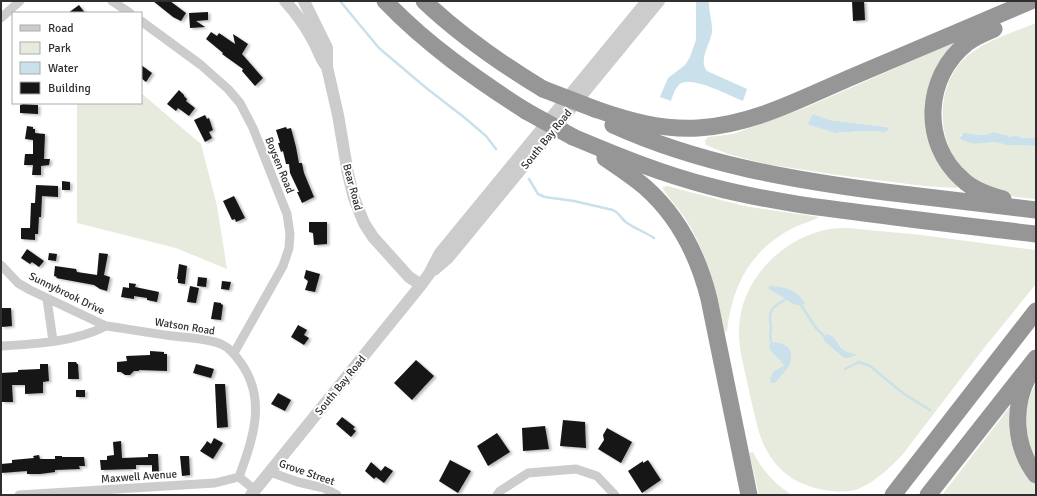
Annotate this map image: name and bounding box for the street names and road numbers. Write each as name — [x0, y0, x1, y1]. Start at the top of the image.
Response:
street label: South Bay Road — [518, 107, 575, 172]
street label: Boysen Road — [262, 135, 297, 195]
street label: Bear Road — [340, 162, 365, 212]
street label: Sunnybrook Drive — [27, 269, 107, 317]
street label: Watson Road — [154, 315, 216, 338]
street label: South Bay Road — [312, 353, 369, 418]
street label: Grove Street — [277, 457, 336, 488]
street label: Maxwell Avenue — [101, 467, 177, 486]

